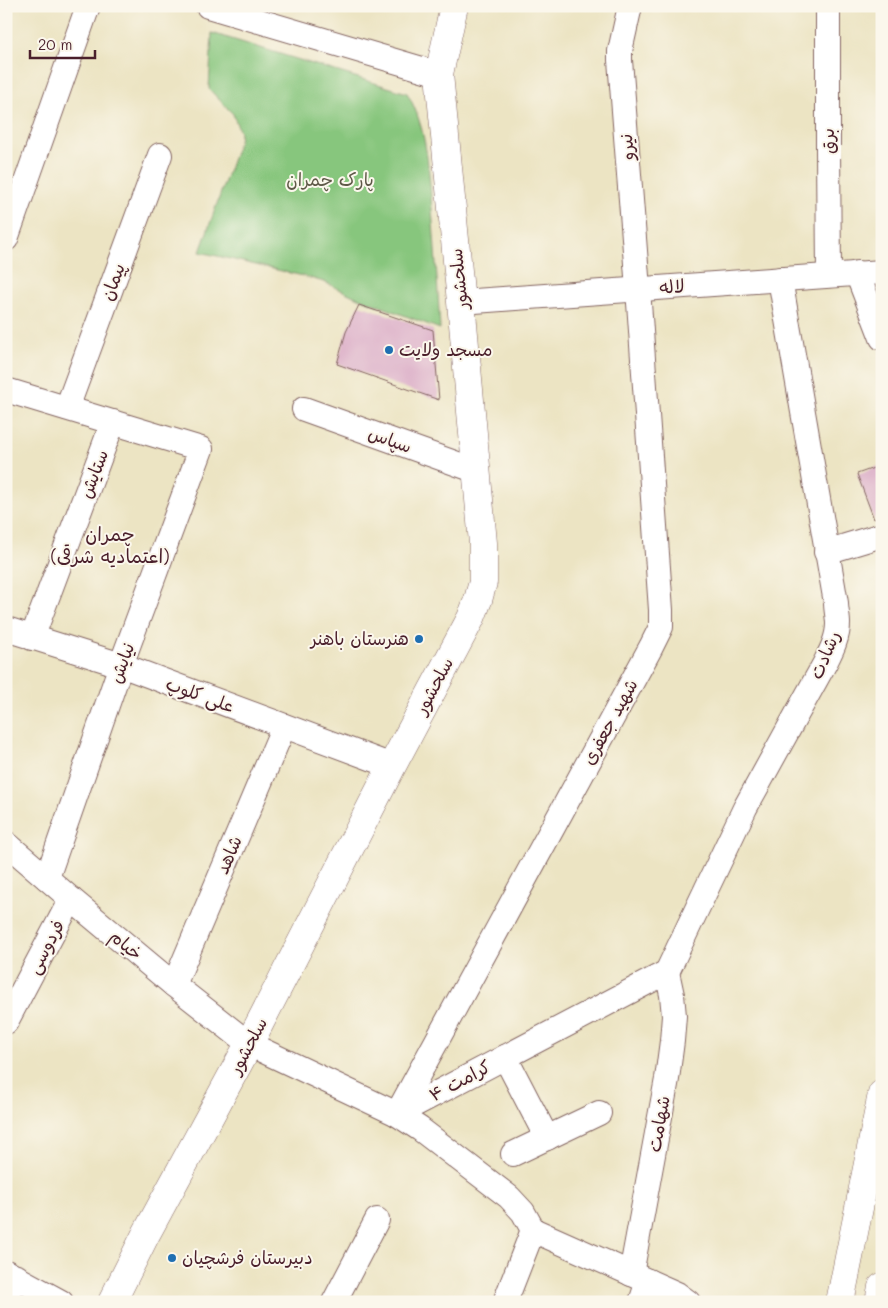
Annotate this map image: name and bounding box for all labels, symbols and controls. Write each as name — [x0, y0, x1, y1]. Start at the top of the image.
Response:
scale bar — [30, 28, 95, 60]
text: 20 m — [38, 34, 72, 54]
street label: برق — [815, 128, 839, 154]
street label: نیرو — [613, 133, 639, 163]
park label: پارک چمران — [286, 167, 374, 192]
street label: سلحشور — [443, 247, 473, 313]
street label: پیمان — [94, 260, 131, 304]
street label: لاله — [658, 273, 685, 299]
place label: مسجد ولایت — [399, 337, 492, 361]
marker: مسجد ولایت — [383, 344, 395, 356]
street label: سپاس — [365, 420, 415, 459]
street label: ستایش — [73, 446, 113, 501]
district label: چمران (اعتمادیه شرقی) — [50, 521, 170, 568]
place label: هنرستان باهنر — [309, 626, 409, 650]
street label: رشادت — [803, 627, 845, 682]
marker: هنرستان باهنر — [413, 633, 425, 645]
street label: نیایش — [103, 639, 139, 686]
street label: سلحشور — [407, 653, 458, 720]
street label: علی کلوپ — [163, 671, 238, 718]
street label: شهید جعفری — [576, 674, 643, 769]
street label: شاهد — [209, 832, 247, 877]
street label: فردوسی — [21, 915, 69, 978]
street label: خیام — [103, 924, 148, 967]
street label: سلحشور — [221, 1013, 272, 1080]
street label: کرامت ۴ — [425, 1054, 495, 1106]
street label: شهامت — [641, 1094, 675, 1154]
place label: دبیرستان فرشچیان — [182, 1245, 313, 1270]
marker: دبیرستان فرشچیان — [166, 1252, 178, 1264]

